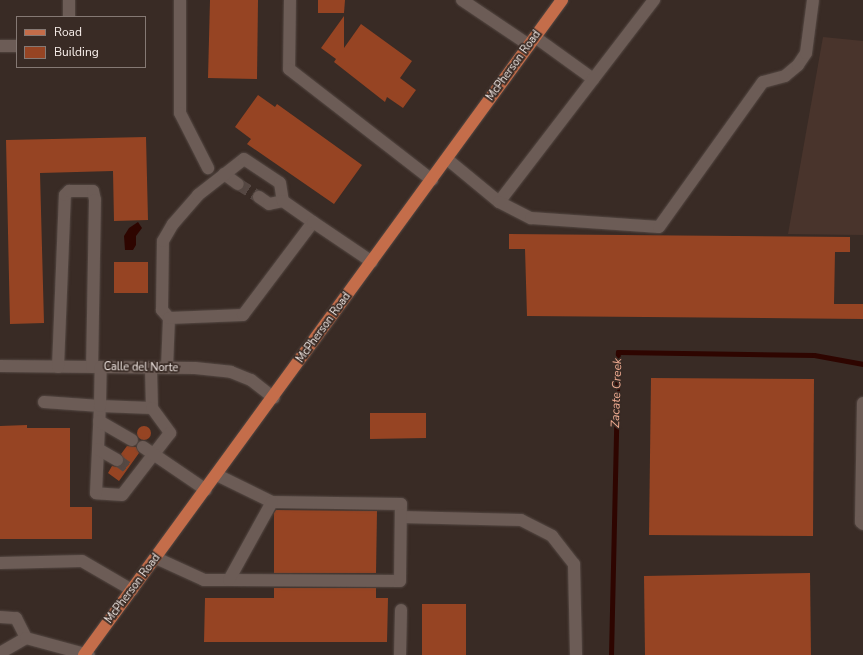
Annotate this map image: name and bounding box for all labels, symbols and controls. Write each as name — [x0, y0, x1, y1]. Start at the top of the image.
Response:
legend — [16, 16, 146, 68]
text: Road — [54, 24, 82, 40]
street label: McPherson Road — [484, 28, 544, 104]
text: Building — [54, 44, 99, 60]
street label: McPherson Road — [294, 290, 354, 366]
water label: Zacate Creek — [609, 358, 625, 428]
street label: Calle del Norte — [104, 361, 178, 375]
street label: McPherson Road — [103, 552, 163, 626]

